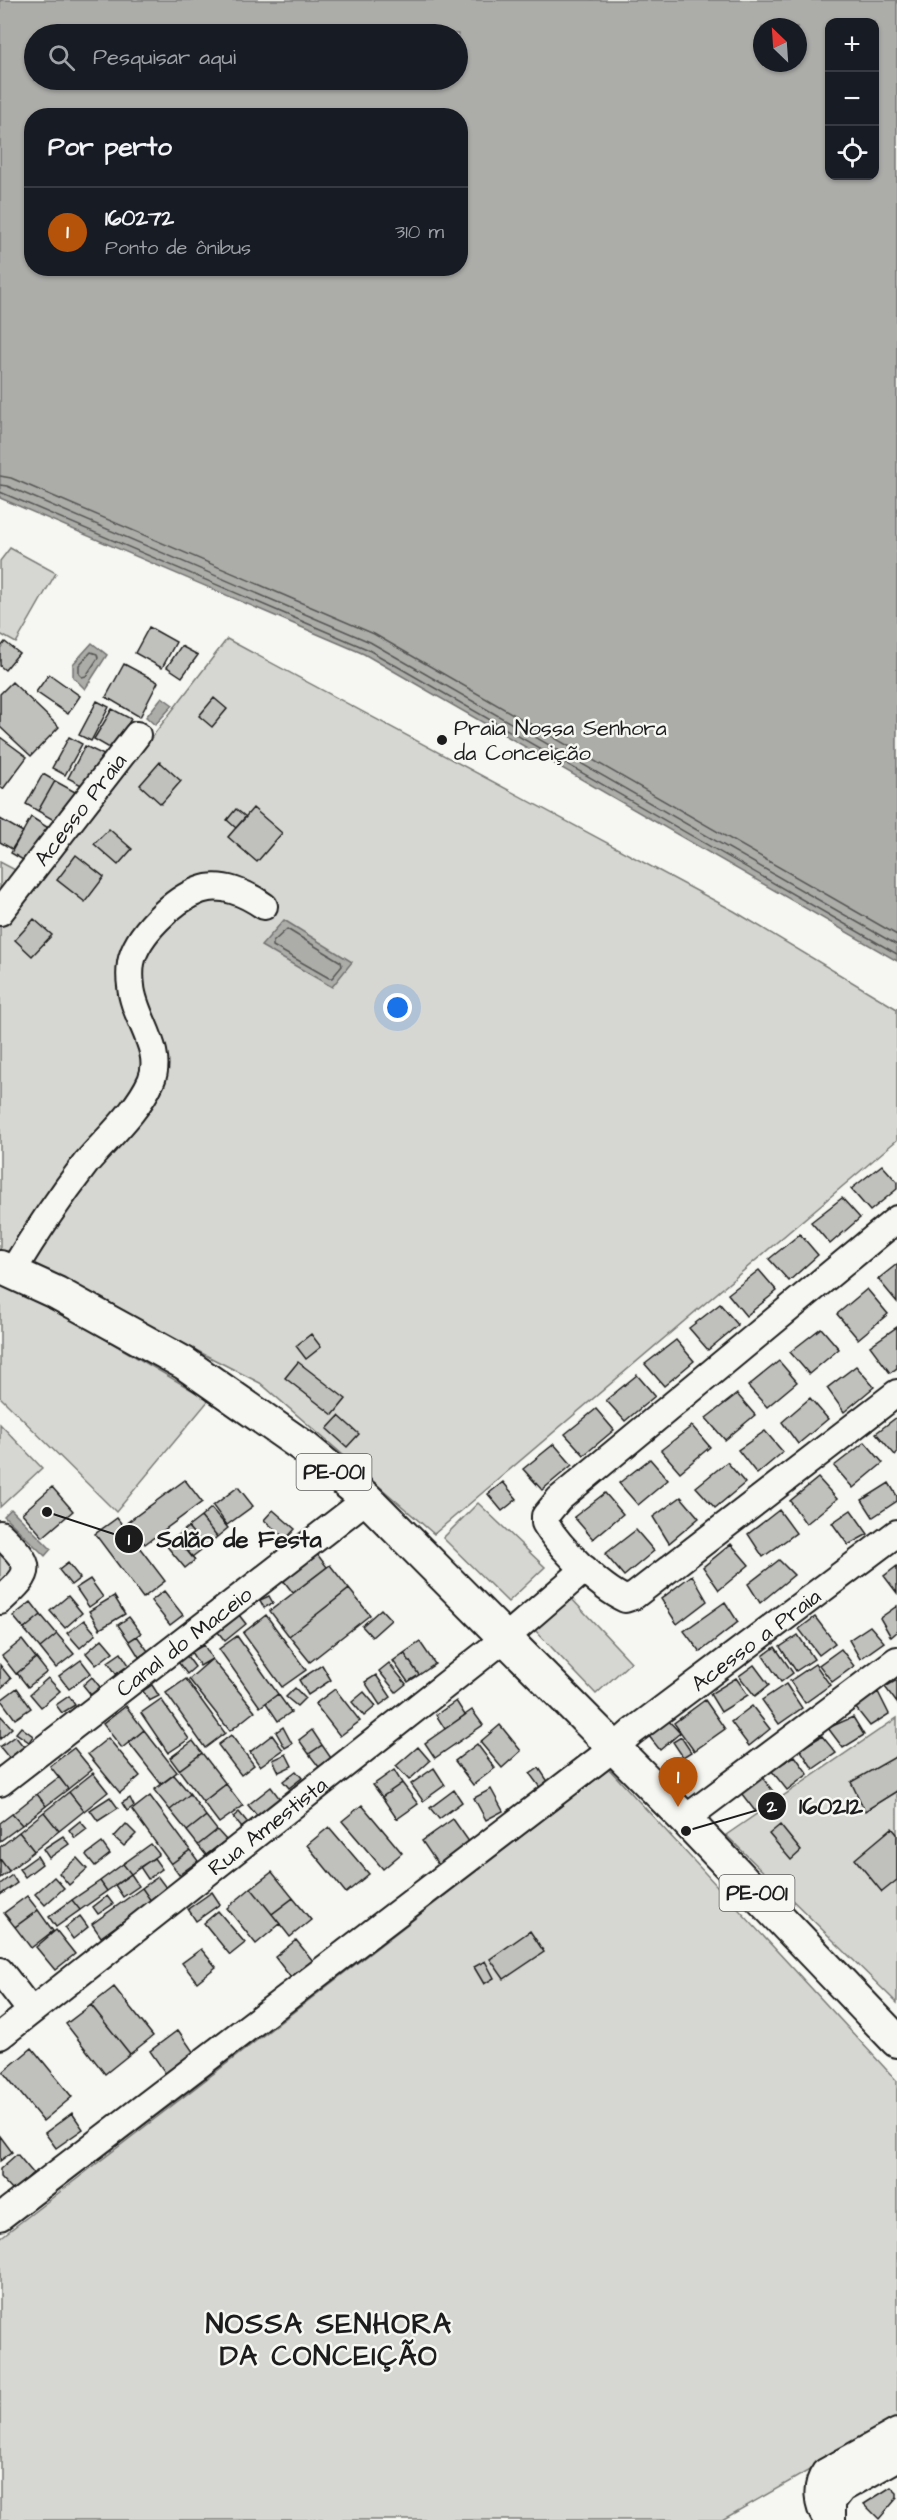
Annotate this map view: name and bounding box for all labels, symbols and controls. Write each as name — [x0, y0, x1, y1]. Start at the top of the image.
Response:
north arrow — [753, 18, 807, 72]
map controls — [825, 18, 879, 180]
button: + — [825, 18, 879, 72]
search box — [24, 24, 468, 90]
icon: search — [45, 41, 78, 74]
text: Pesquisar aqui — [93, 42, 236, 73]
button: − — [825, 72, 879, 126]
button: locate — [825, 126, 879, 180]
text: Por perto — [48, 129, 172, 165]
text: 160272 — [105, 203, 174, 234]
text: 1 — [66, 218, 69, 246]
text: 310 m — [395, 218, 444, 246]
text: Ponto de ônibus — [105, 234, 251, 262]
place label: Praia Nossa Senhora da Conceição — [454, 713, 667, 769]
marker: Praia Nossa Senhora da Conceição — [435, 733, 449, 747]
street label: Acesso Praia — [27, 747, 134, 873]
your location — [383, 993, 412, 1022]
road number: PE-001 — [296, 1454, 372, 1490]
callout: Salão de Festa — [114, 1518, 333, 1560]
text: Salão de Festa — [155, 1523, 322, 1557]
text: 1 — [128, 1527, 131, 1552]
street label: Canal do Maceio — [110, 1579, 259, 1705]
street label: Acesso a Praia — [685, 1582, 828, 1700]
pin: 1 — [658, 1758, 698, 1807]
street label: Rua Amestista — [202, 1770, 334, 1884]
callout: 160212 — [757, 1785, 874, 1827]
text: 160212 — [799, 1790, 863, 1824]
text: 2 — [766, 1794, 778, 1819]
road number: PE-001 — [720, 1875, 795, 1911]
district label: NOSSA SENHORA DA CONCEIÇÃO — [206, 2305, 452, 2376]

